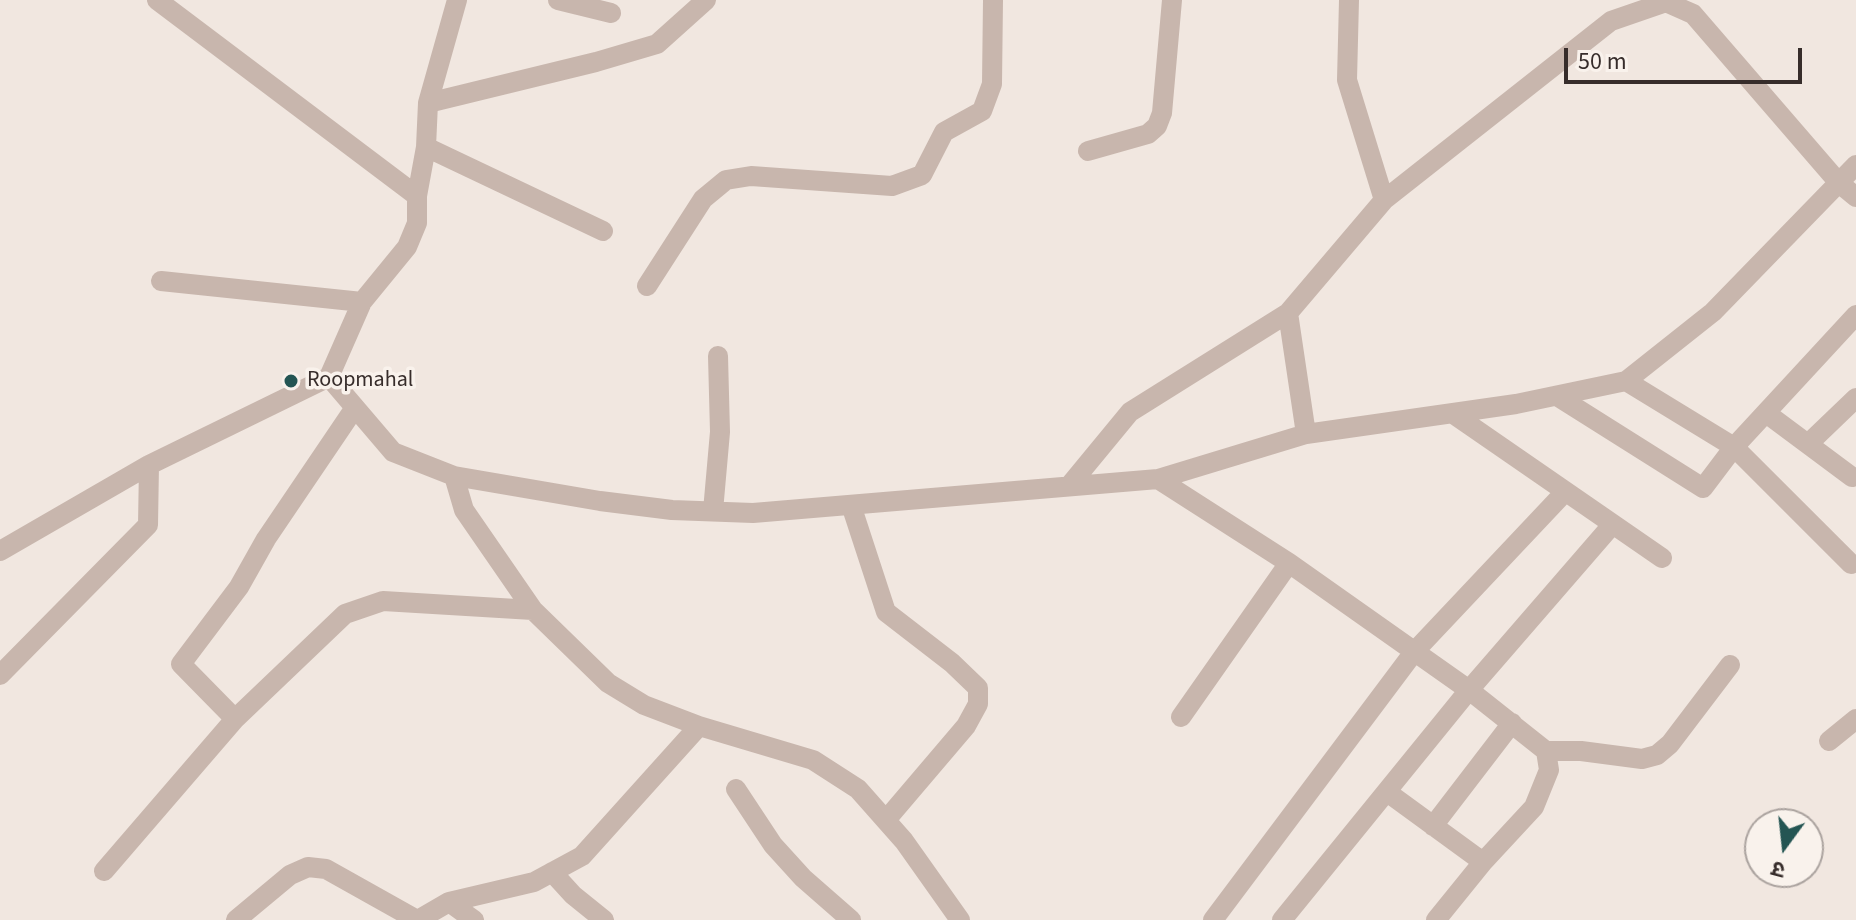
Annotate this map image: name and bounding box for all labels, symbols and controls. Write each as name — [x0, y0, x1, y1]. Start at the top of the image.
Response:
scale bar — [1568, 32, 1806, 82]
text: 50 m — [1578, 44, 1627, 79]
place label: Roopmahal — [307, 368, 413, 394]
marker: Roopmahal — [282, 372, 300, 390]
north arrow — [1744, 808, 1824, 888]
text: उ — [1768, 852, 1789, 886]

